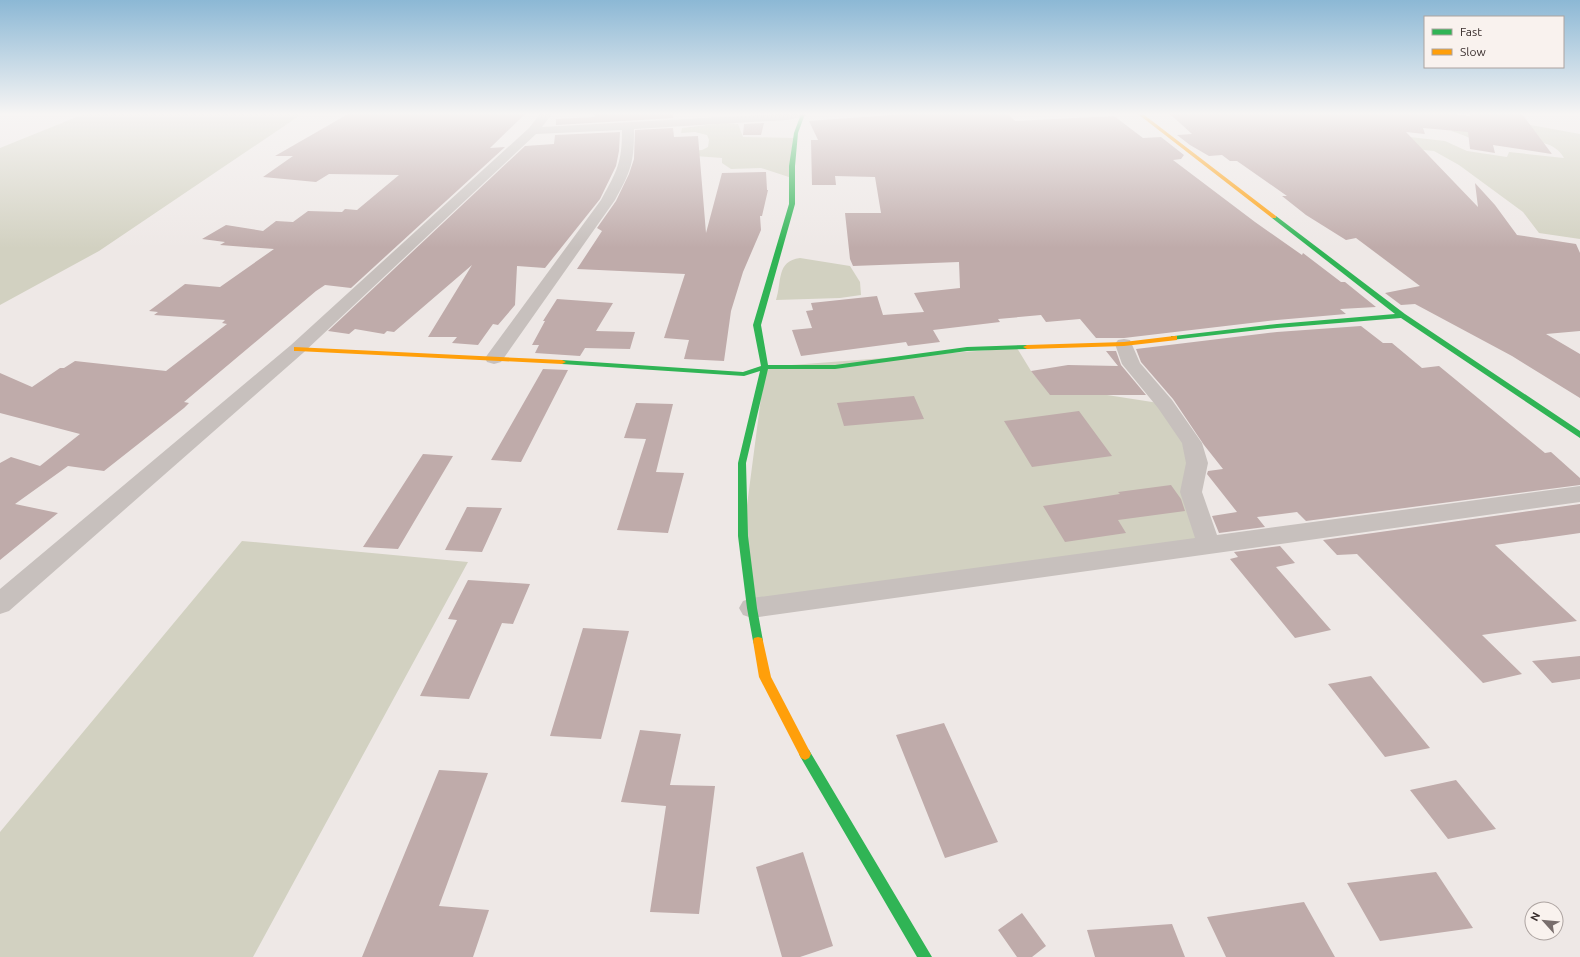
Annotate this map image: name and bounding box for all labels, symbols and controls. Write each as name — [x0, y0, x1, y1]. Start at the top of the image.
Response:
legend — [1424, 16, 1564, 68]
text: Fast — [1460, 25, 1482, 38]
text: Slow — [1460, 45, 1486, 58]
north arrow — [1524, 901, 1564, 941]
text: N — [1528, 910, 1542, 923]

